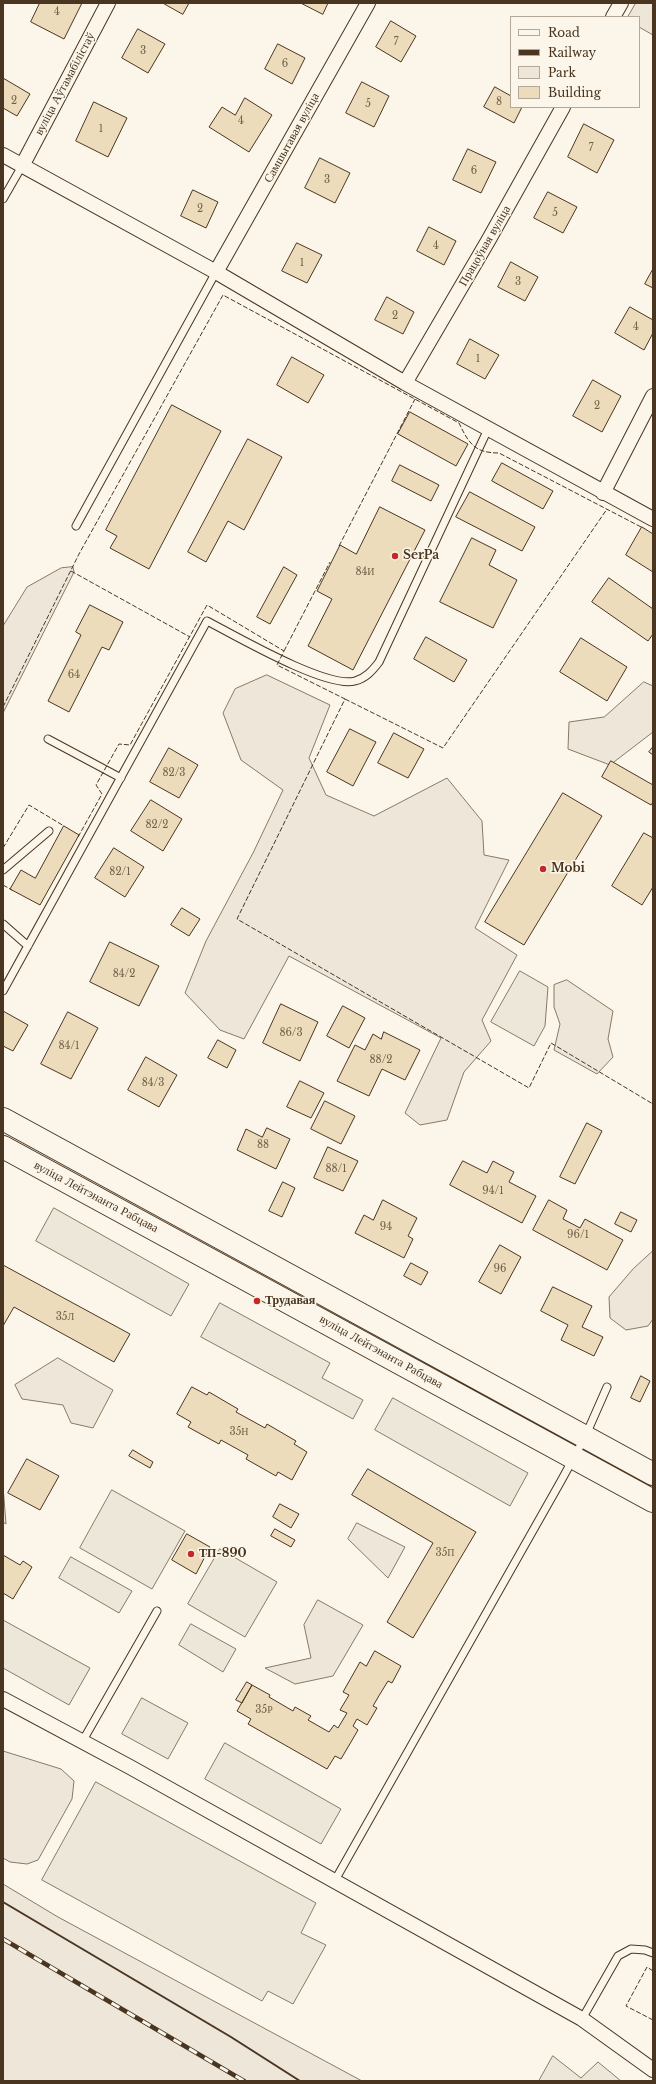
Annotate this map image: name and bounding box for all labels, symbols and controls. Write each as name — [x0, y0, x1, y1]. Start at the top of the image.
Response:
house number: 4 — [54, 6, 60, 18]
legend — [510, 16, 640, 108]
text: Road — [548, 25, 580, 40]
street label: вуліца Аўтамабілістаў — [32, 30, 98, 138]
house number: 7 — [393, 36, 399, 48]
house number: 3 — [140, 45, 146, 57]
text: Railway — [548, 45, 596, 60]
house number: 6 — [282, 58, 288, 70]
text: Park — [548, 65, 576, 80]
text: Building — [548, 85, 601, 100]
street label: Самшытавая вуліца — [261, 91, 323, 185]
house number: 2 — [11, 95, 17, 107]
house number: 8 — [496, 96, 502, 108]
house number: 5 — [365, 98, 371, 110]
house number: 4 — [238, 115, 244, 127]
house number: 1 — [99, 123, 103, 135]
house number: 7 — [588, 142, 594, 154]
house number: 6 — [471, 165, 477, 177]
house number: 3 — [324, 174, 330, 186]
house number: 2 — [197, 203, 203, 215]
street label: Працоўная вуліца — [456, 203, 514, 289]
house number: 5 — [552, 207, 558, 219]
house number: 4 — [433, 240, 439, 252]
house number: 1 — [300, 257, 304, 269]
house number: 3 — [515, 276, 521, 288]
house number: 2 — [392, 310, 398, 322]
house number: 4 — [633, 321, 639, 333]
house number: 1 — [476, 353, 480, 365]
house number: 2 — [594, 400, 600, 412]
place label: SerPa — [403, 549, 439, 563]
marker: SerPa — [390, 551, 400, 561]
house number: 84И — [355, 566, 375, 578]
house number: 64 — [68, 669, 80, 681]
house number: 82/3 — [163, 767, 185, 779]
house number: 82/2 — [146, 819, 168, 831]
place label: Mobi — [551, 862, 585, 876]
marker: Mobi — [538, 864, 548, 874]
house number: 82/1 — [109, 866, 131, 878]
house number: 84/2 — [113, 968, 135, 980]
house number: 86/3 — [279, 1027, 303, 1039]
house number: 84/1 — [59, 1040, 79, 1052]
house number: 88/2 — [370, 1054, 392, 1066]
house number: 84/3 — [142, 1077, 164, 1089]
house number: 88 — [257, 1139, 269, 1151]
street label: вуліца Лейтэнанта Рабцава — [31, 1158, 161, 1236]
house number: 88/1 — [325, 1163, 347, 1175]
house number: 94/1 — [482, 1185, 504, 1197]
house number: 94 — [380, 1221, 392, 1233]
house number: 96/1 — [567, 1229, 589, 1241]
house number: 96 — [494, 1263, 506, 1275]
place label: Трудавая — [265, 1294, 315, 1308]
marker: Трудавая — [252, 1296, 262, 1306]
house number: 35Л — [56, 1311, 74, 1323]
street label: вуліца Лейтэнанта Рабцава — [317, 1312, 445, 1392]
house number: 35Н — [229, 1426, 249, 1438]
place label: ТП-890 — [199, 1547, 247, 1561]
house number: 35П — [435, 1547, 455, 1559]
marker: ТП-890 — [186, 1549, 196, 1559]
house number: 35Р — [255, 1704, 273, 1716]

